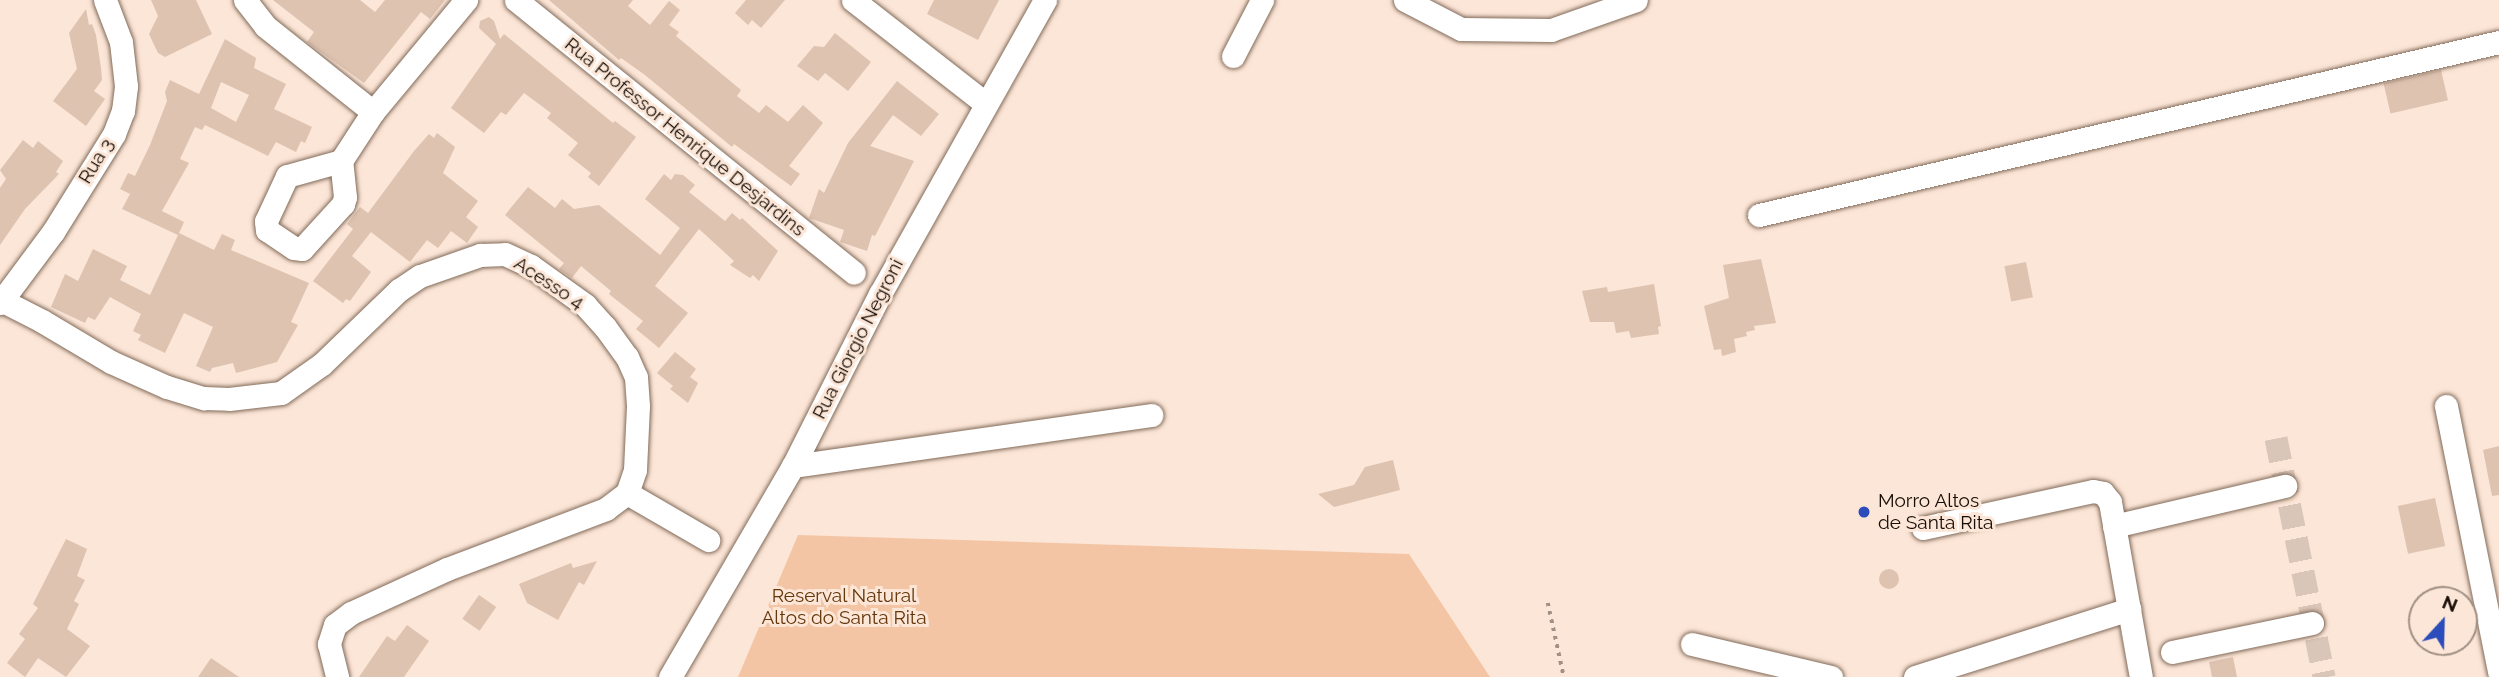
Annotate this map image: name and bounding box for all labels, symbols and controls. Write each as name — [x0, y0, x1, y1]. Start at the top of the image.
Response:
street label: Rua Professor Henrique Desjardins — [560, 33, 810, 241]
street label: Rua 3 — [74, 134, 118, 188]
street label: Acesso 4 — [510, 252, 588, 314]
street label: Rua Giorgio Negroni — [808, 255, 908, 423]
place label: Morro Altos de Santa Rita — [1878, 490, 1993, 534]
marker: Morro Altos de Santa Rita — [1856, 504, 1872, 520]
park label: Reserval Natural Altos do Santa Rita — [761, 585, 927, 629]
north arrow — [2408, 586, 2478, 656]
text: N — [2439, 590, 2461, 616]

